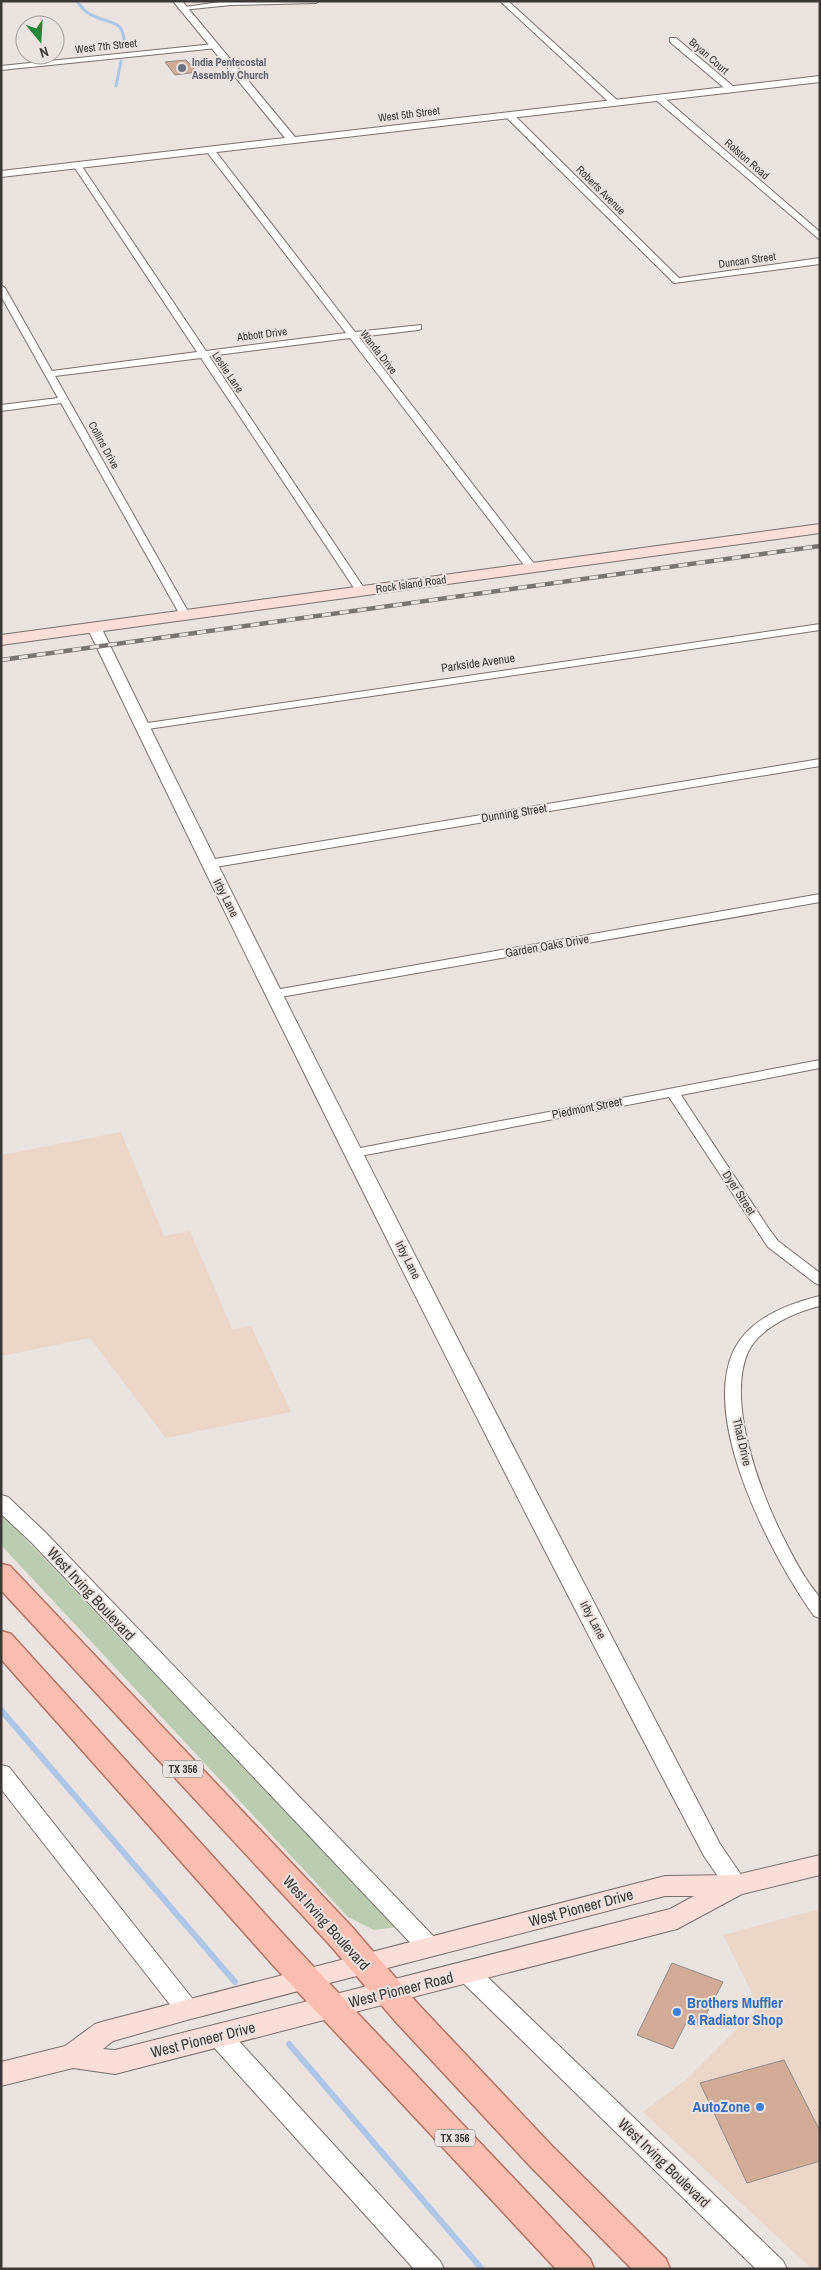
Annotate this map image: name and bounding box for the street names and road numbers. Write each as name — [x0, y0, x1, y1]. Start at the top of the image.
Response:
street label: Bryan Court — [686, 35, 732, 77]
street label: West 7th Street — [74, 36, 138, 56]
street label: West 5th Street — [377, 103, 441, 125]
street label: Rolston Road — [722, 136, 772, 182]
street label: Roberts Avenue — [573, 162, 629, 218]
street label: Duncan Street — [717, 249, 777, 271]
street label: Abbott Drive — [235, 324, 288, 344]
street label: Wanda Drive — [357, 327, 401, 377]
street label: Leslie Lane — [209, 349, 247, 395]
street label: Collins Drive — [85, 419, 123, 471]
street label: Rock Island Road — [375, 572, 447, 596]
street label: Parkside Avenue — [440, 650, 516, 676]
street label: Dunning Street — [480, 800, 548, 826]
street label: Irby Lane — [210, 876, 242, 920]
street label: Garden Oaks Drive — [504, 931, 590, 961]
street label: Piedmont Street — [551, 1093, 624, 1123]
street label: Dyer Street — [719, 1168, 759, 1218]
street label: Irby Lane — [392, 1238, 424, 1282]
street label: Thad Drive — [729, 1416, 755, 1468]
street label: West Irving Boulevard — [42, 1542, 140, 1645]
street label: Irby Lane — [576, 1598, 610, 1642]
road number: TX 356 — [163, 1760, 203, 1778]
street label: West Irving Boulevard — [278, 1871, 375, 1975]
street label: West Pioneer Drive — [526, 1883, 635, 1932]
street label: West Pioneer Road — [346, 1966, 455, 2013]
street label: West Pioneer Drive — [148, 2016, 258, 2063]
street label: West Irving Boulevard — [614, 2113, 715, 2212]
road number: TX 356 — [435, 2130, 475, 2146]

